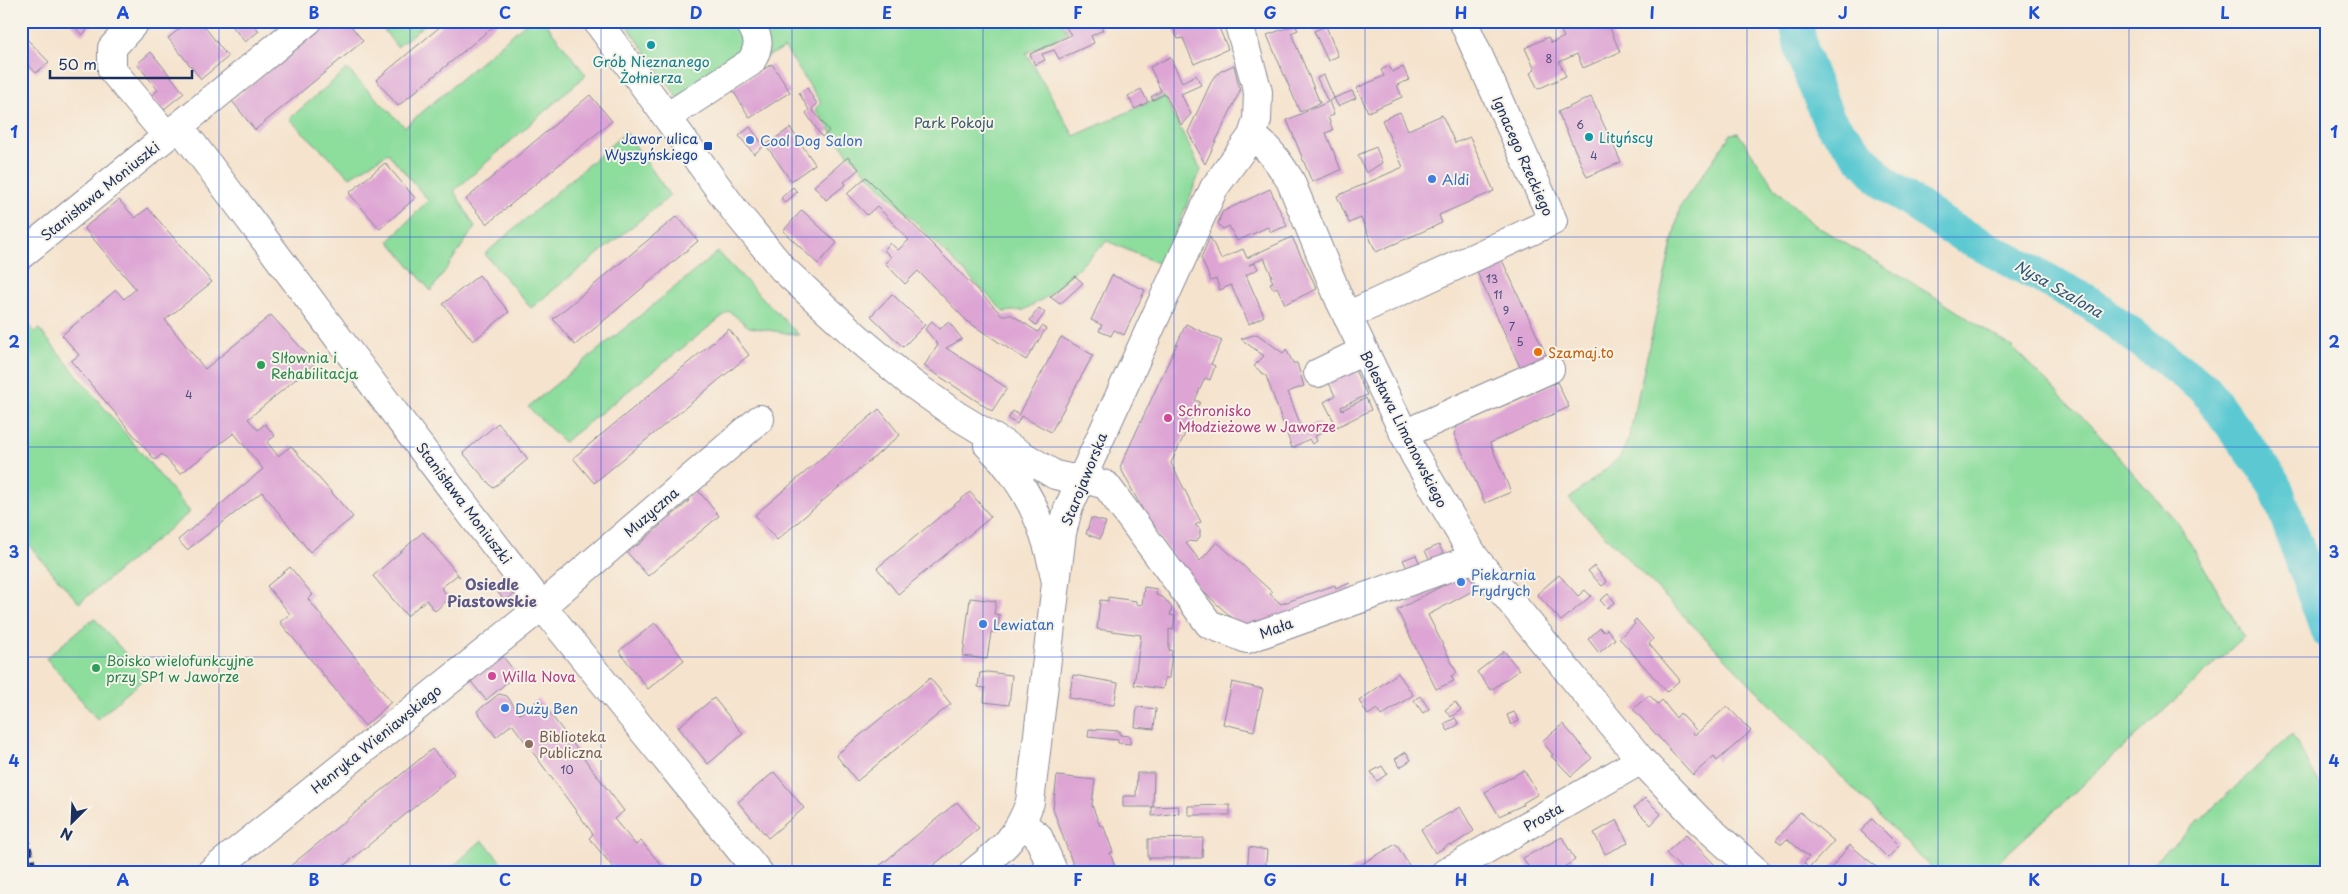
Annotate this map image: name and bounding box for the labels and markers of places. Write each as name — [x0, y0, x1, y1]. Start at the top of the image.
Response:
marker: Grób Nieznanego Żołnierza — [645, 39, 657, 51]
place label: Grób Nieznanego Żołnierza — [592, 51, 710, 88]
place label: Lityńscy — [1599, 127, 1653, 148]
place label: Jawor ulica Wyszyńskiego — [605, 128, 698, 165]
place label: Cool Dog Salon — [760, 130, 863, 151]
marker: Lityńscy — [1583, 131, 1595, 143]
marker: Cool Dog Salon — [744, 134, 756, 146]
marker: Jawor ulica Wyszyńskiego — [702, 140, 714, 152]
place label: Aldi — [1442, 169, 1469, 190]
marker: Aldi — [1426, 173, 1438, 185]
place label: Szamaj.to — [1548, 342, 1614, 363]
marker: Szamaj.to — [1532, 346, 1544, 358]
place label: SIłownia i Rehabilitacja — [271, 347, 359, 384]
marker: SIłownia i Rehabilitacja — [255, 359, 267, 371]
place label: Schronisko Młodzieżowe w Jaworze — [1178, 400, 1336, 437]
marker: Schronisko Młodzieżowe w Jaworze — [1162, 412, 1174, 424]
place label: Piekarnia Frydrych — [1471, 564, 1536, 601]
marker: Piekarnia Frydrych — [1455, 576, 1467, 588]
place label: Lewiatan — [993, 614, 1054, 635]
marker: Lewiatan — [977, 618, 989, 630]
place label: Boisko wielofunkcyjne przy SP1 w Jaworze — [106, 650, 254, 687]
marker: Boisko wielofunkcyjne przy SP1 w Jaworze — [90, 662, 102, 674]
place label: Willa Nova — [502, 666, 576, 687]
marker: Willa Nova — [486, 670, 498, 682]
place label: Duży Ben — [515, 698, 578, 719]
marker: Duży Ben — [499, 702, 511, 714]
place label: Biblioteka Publiczna — [539, 726, 606, 763]
marker: Biblioteka Publiczna — [523, 738, 535, 750]

